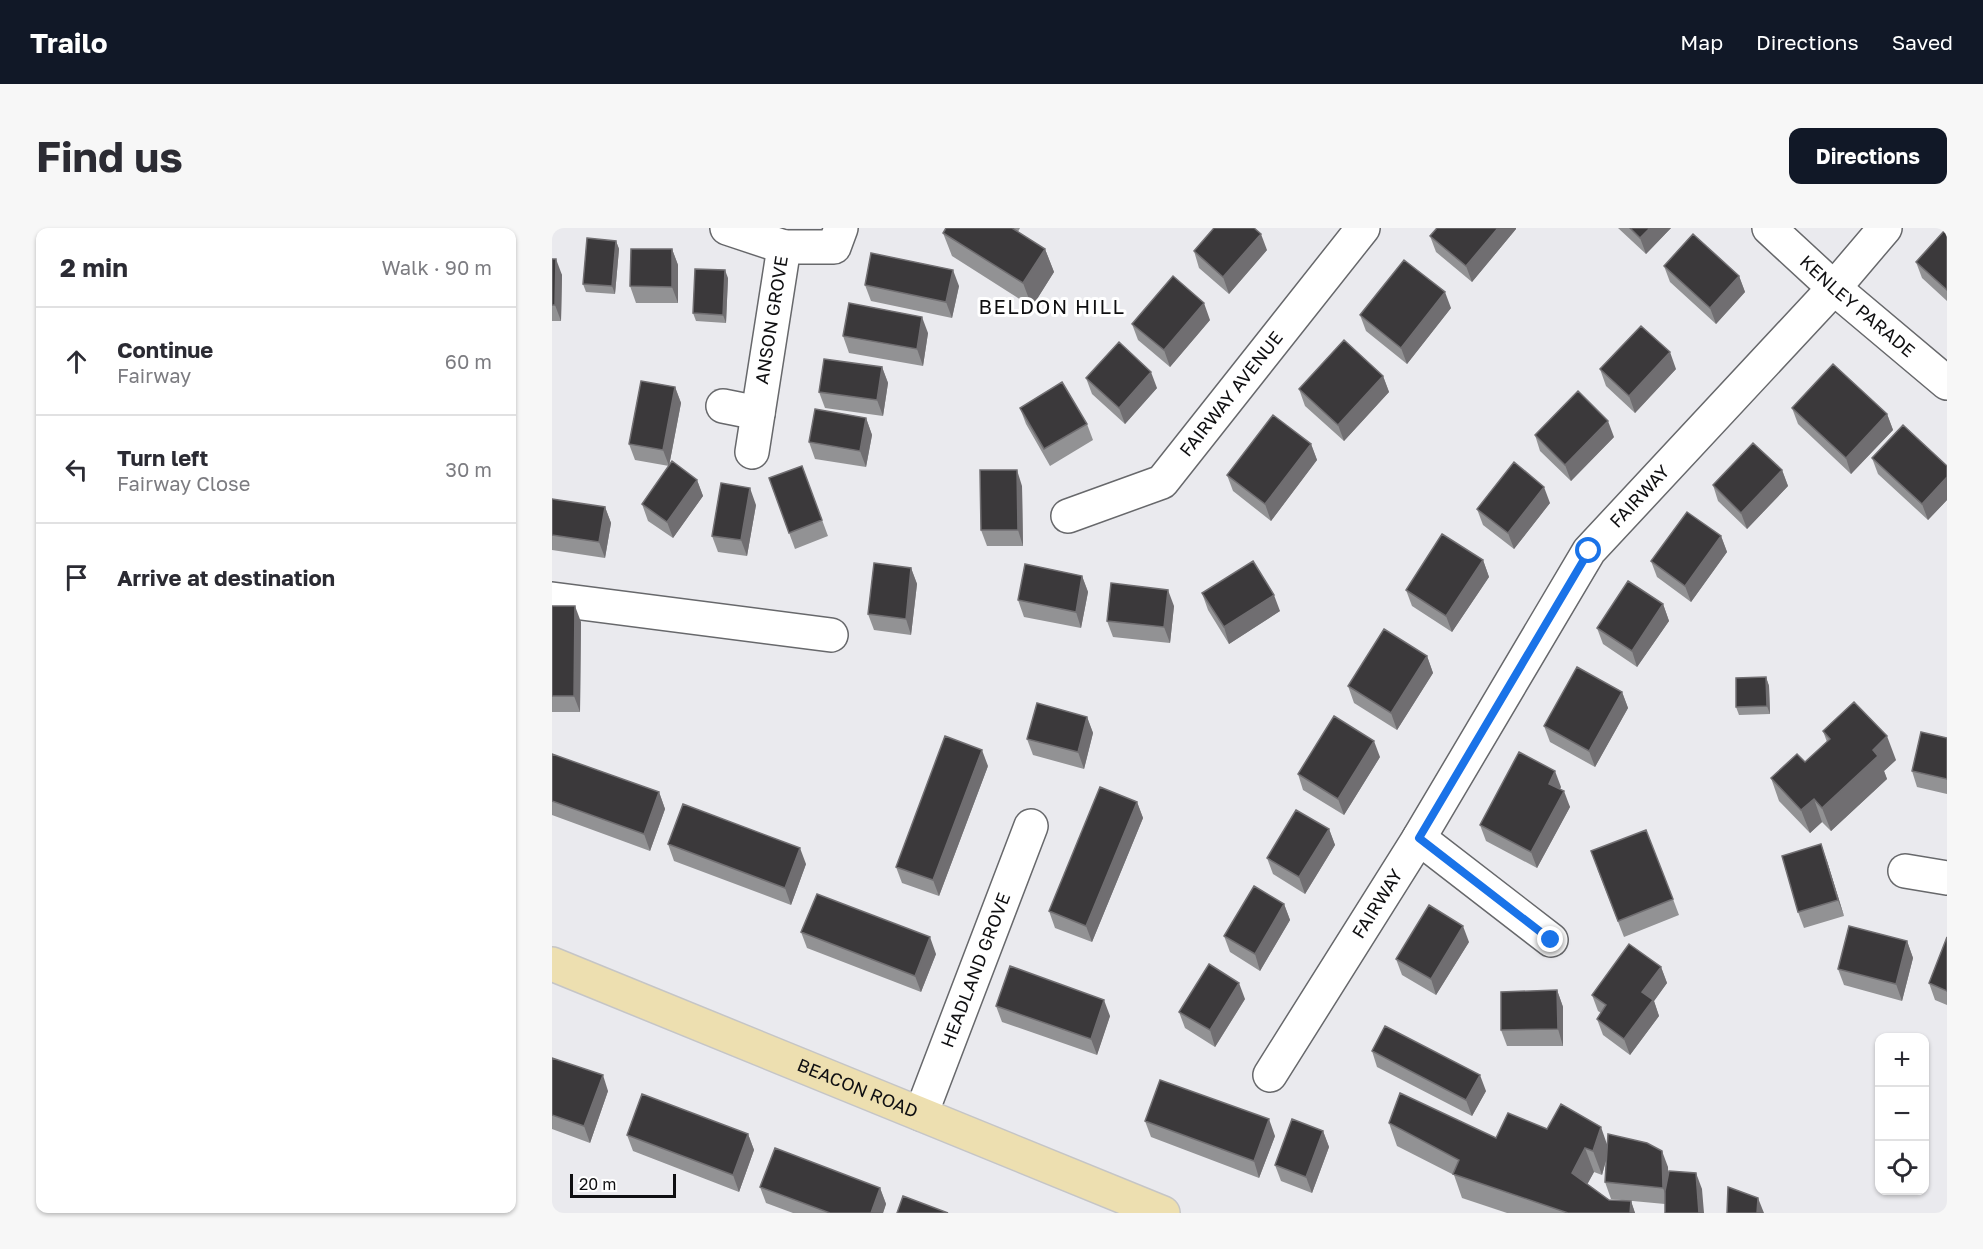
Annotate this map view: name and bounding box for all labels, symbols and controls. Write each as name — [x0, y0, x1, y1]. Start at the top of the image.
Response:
text: Trailo — [30, 26, 108, 59]
text: Map — [1680, 29, 1723, 55]
text: Directions — [1756, 29, 1859, 55]
text: Saved — [1892, 29, 1953, 55]
button: Directions — [1789, 128, 1947, 184]
text: Find us — [36, 131, 183, 181]
street label: KENLEY PARADE — [1796, 250, 1920, 361]
text: 2 min — [60, 252, 128, 283]
street label: ANSON GROVE — [750, 254, 792, 386]
text: Walk · 90 m — [381, 255, 492, 279]
district label: BELDON HILL — [979, 294, 1125, 318]
street label: FAIRWAY AVENUE — [1175, 327, 1287, 461]
text: Continue — [117, 336, 213, 363]
icon: ahead — [60, 345, 93, 378]
text: 60 m — [445, 349, 492, 373]
text: Fairway — [117, 363, 191, 387]
text: Turn left — [117, 444, 208, 471]
icon: left — [60, 453, 93, 486]
text: 30 m — [445, 457, 492, 481]
street label: FAIRWAY — [1605, 460, 1674, 532]
text: Fairway Close — [117, 471, 250, 495]
route start — [1575, 537, 1601, 563]
icon: arrive — [60, 561, 93, 594]
text: Arrive at destination — [117, 564, 335, 591]
street label: FAIRWAY — [1347, 864, 1407, 942]
street label: HEADLAND GROVE — [935, 889, 1015, 1050]
route end — [1537, 926, 1563, 952]
map controls — [1875, 1033, 1929, 1195]
button: + — [1875, 1033, 1929, 1087]
street label: BEACON ROAD — [794, 1053, 922, 1122]
button: − — [1875, 1087, 1929, 1141]
button: locate — [1875, 1141, 1929, 1195]
scale bar — [570, 1171, 676, 1198]
text: 20 m — [579, 1174, 616, 1194]

